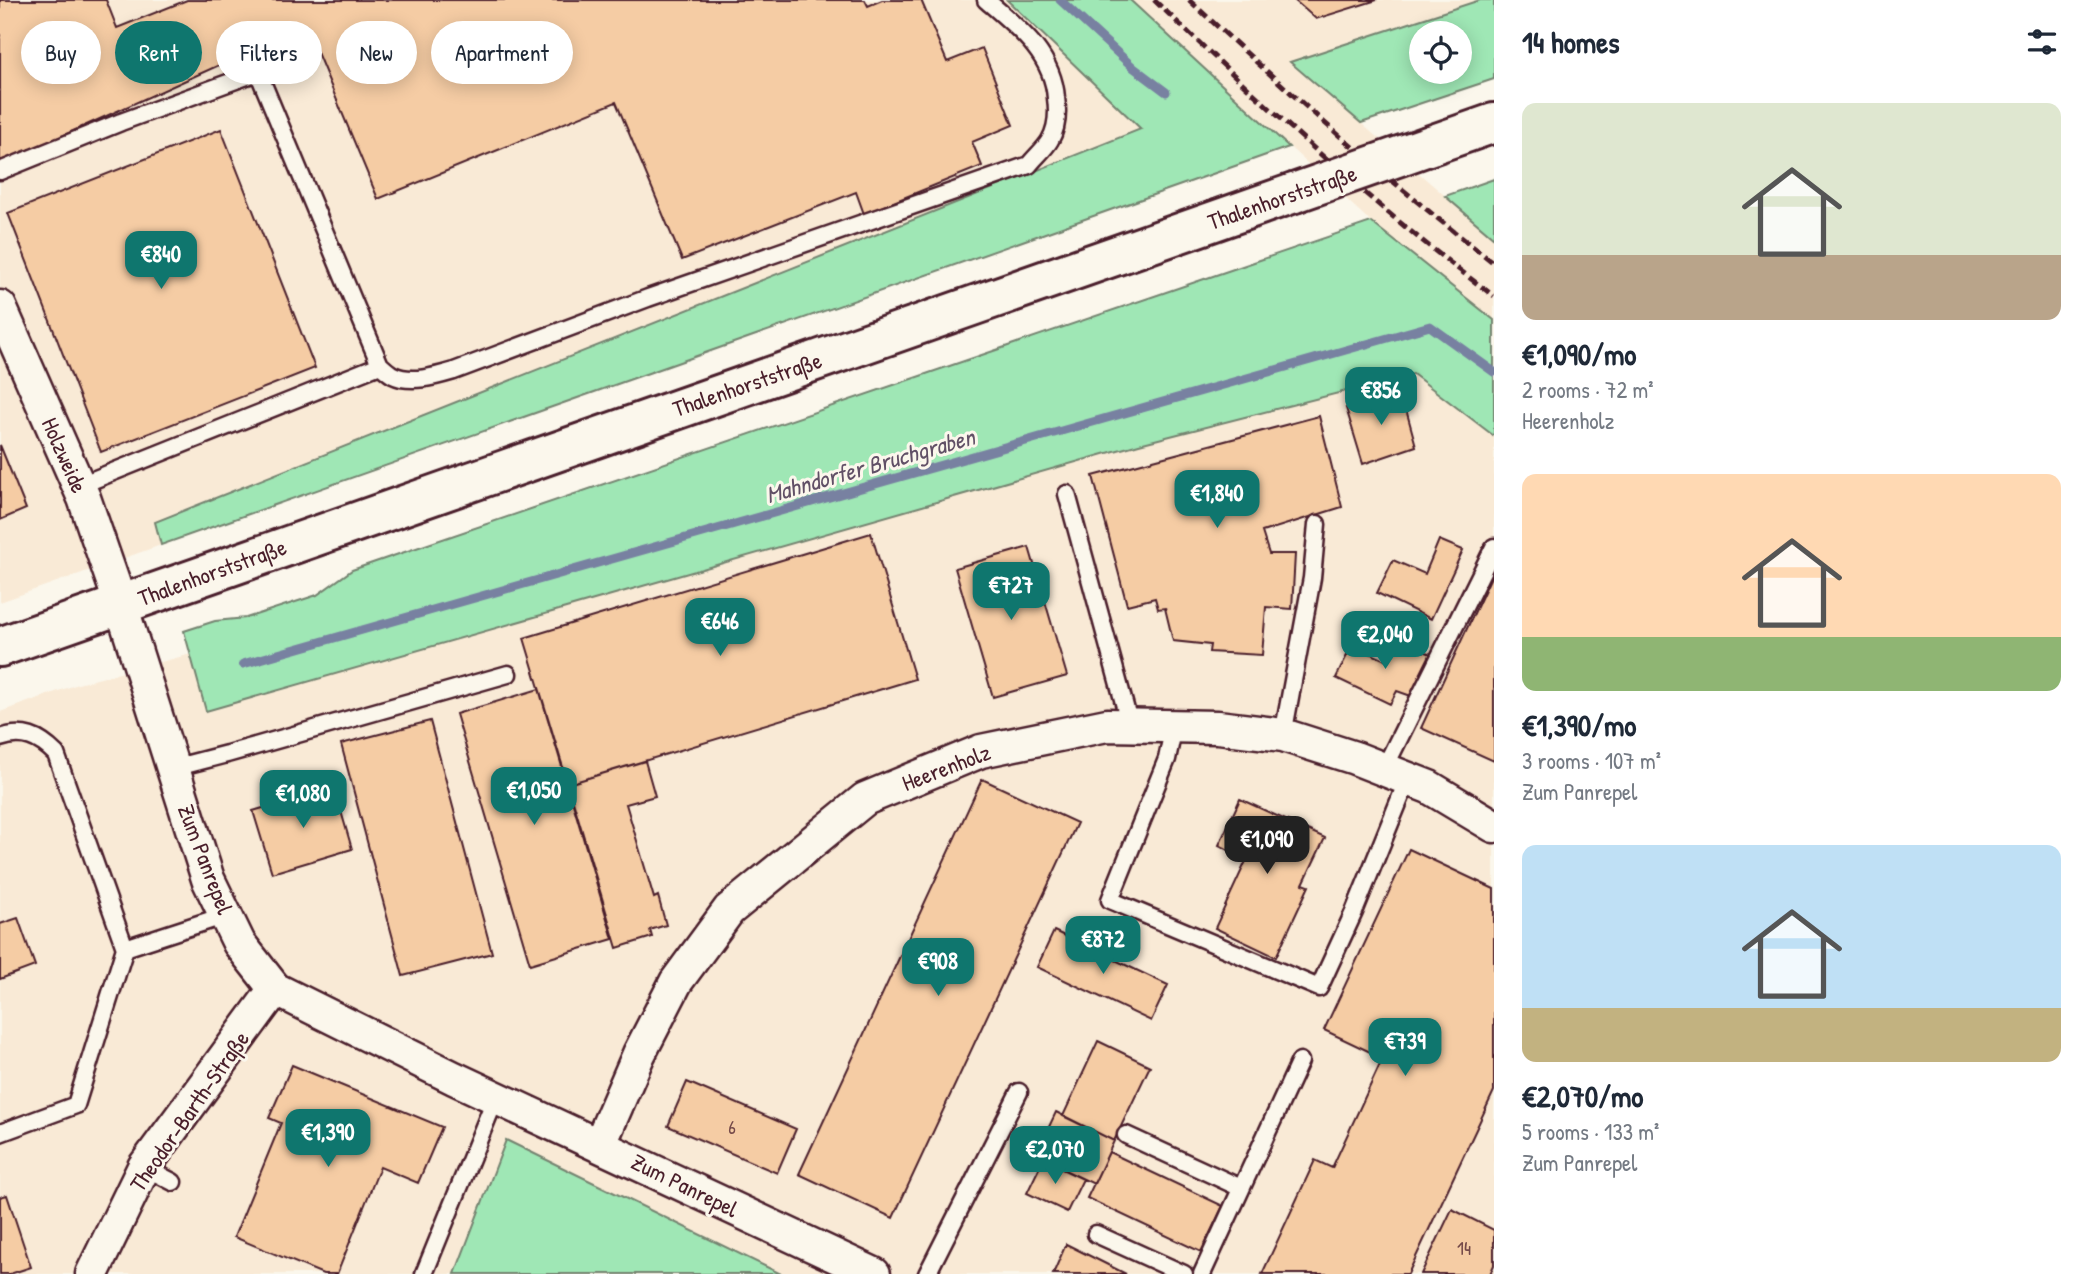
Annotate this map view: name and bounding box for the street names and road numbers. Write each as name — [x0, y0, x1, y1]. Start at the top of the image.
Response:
street label: Thalenhorststraße — [1203, 157, 1361, 237]
street label: Thalenhorststraße — [668, 344, 826, 424]
street label: Holzweide — [35, 413, 95, 497]
street label: Thalenhorststraße — [134, 531, 290, 613]
street label: Heerenholz — [897, 736, 995, 798]
street label: Zum Panrepel — [171, 800, 241, 919]
street label: Theodor-Barth-Straße — [122, 1025, 256, 1197]
street label: Zum Panrepel — [626, 1146, 744, 1225]

